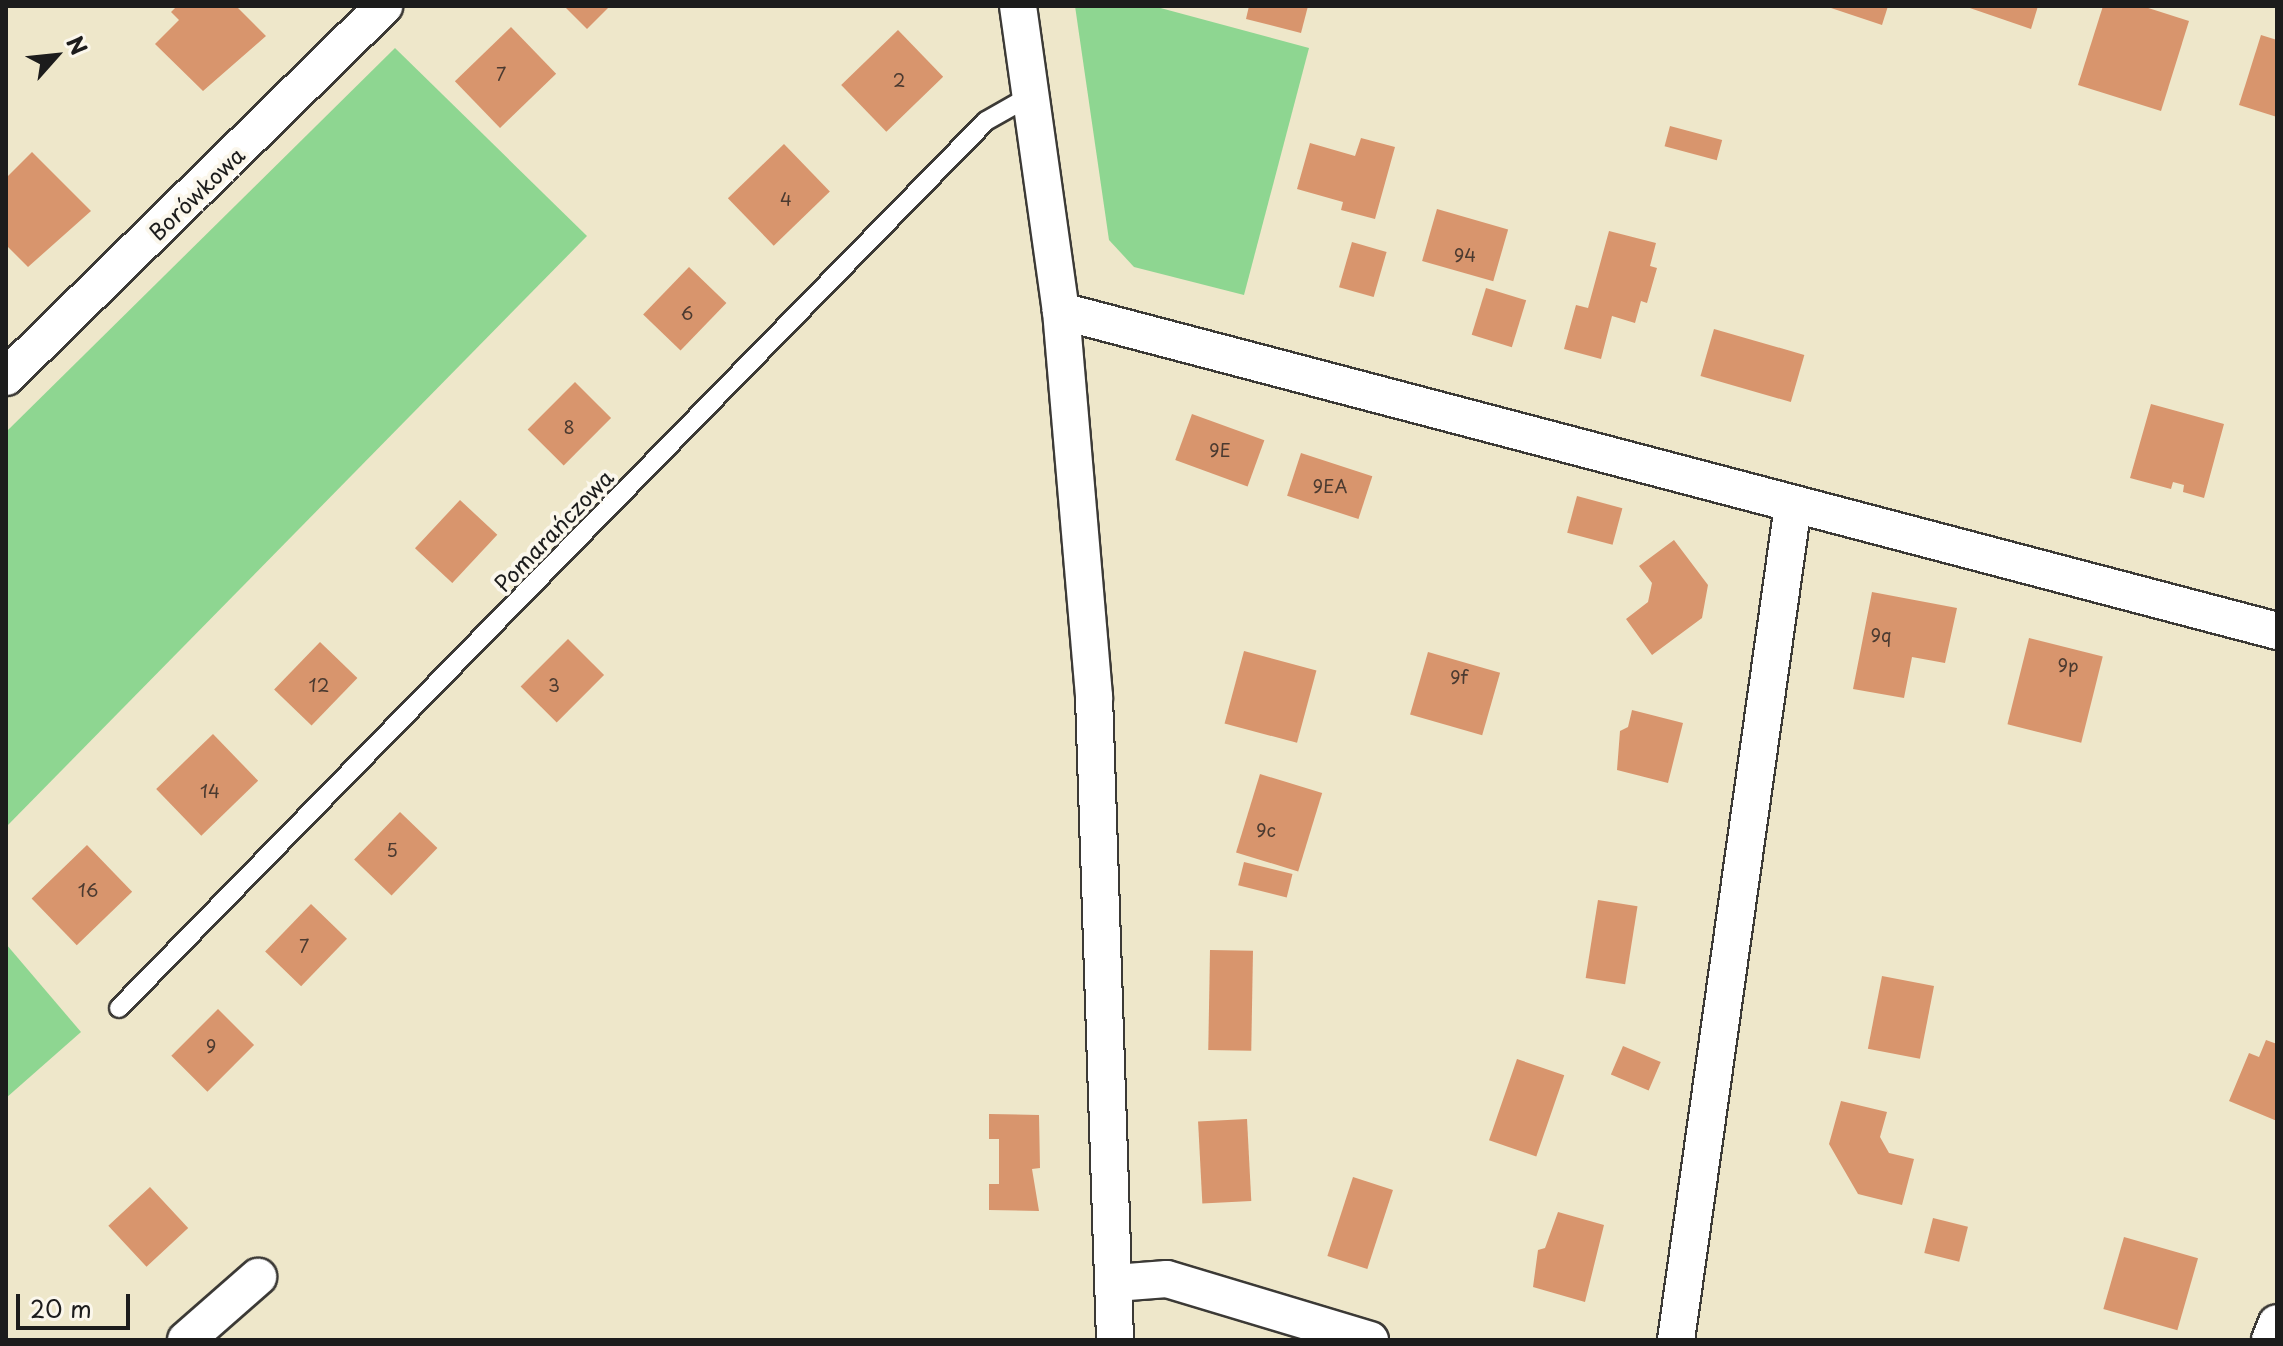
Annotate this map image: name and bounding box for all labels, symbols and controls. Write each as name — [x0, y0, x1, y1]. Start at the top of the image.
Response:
north arrow — [16, 16, 96, 96]
text: N — [59, 30, 96, 60]
house number: 7 — [496, 63, 506, 85]
house number: 2 — [893, 69, 905, 91]
street label: Borówkowa — [143, 141, 249, 245]
house number: 4 — [780, 188, 792, 210]
house number: 94 — [1454, 244, 1476, 266]
house number: 6 — [681, 302, 693, 324]
house number: 8 — [563, 416, 575, 438]
house number: 9E — [1209, 439, 1231, 461]
street label: Pomarańczowa — [488, 463, 618, 597]
house number: 9EA — [1313, 475, 1347, 497]
house number: 9q — [1870, 624, 1892, 646]
house number: 9p — [2057, 654, 2079, 676]
house number: 9f — [1450, 666, 1468, 688]
house number: 12 — [309, 674, 329, 696]
house number: 3 — [548, 674, 560, 696]
house number: 14 — [200, 780, 220, 802]
house number: 9c — [1256, 819, 1276, 841]
house number: 5 — [386, 839, 398, 861]
house number: 16 — [78, 879, 98, 901]
house number: 7 — [299, 935, 309, 957]
house number: 9 — [206, 1035, 216, 1057]
scale bar — [20, 1278, 134, 1328]
text: 20 m — [30, 1290, 92, 1326]

